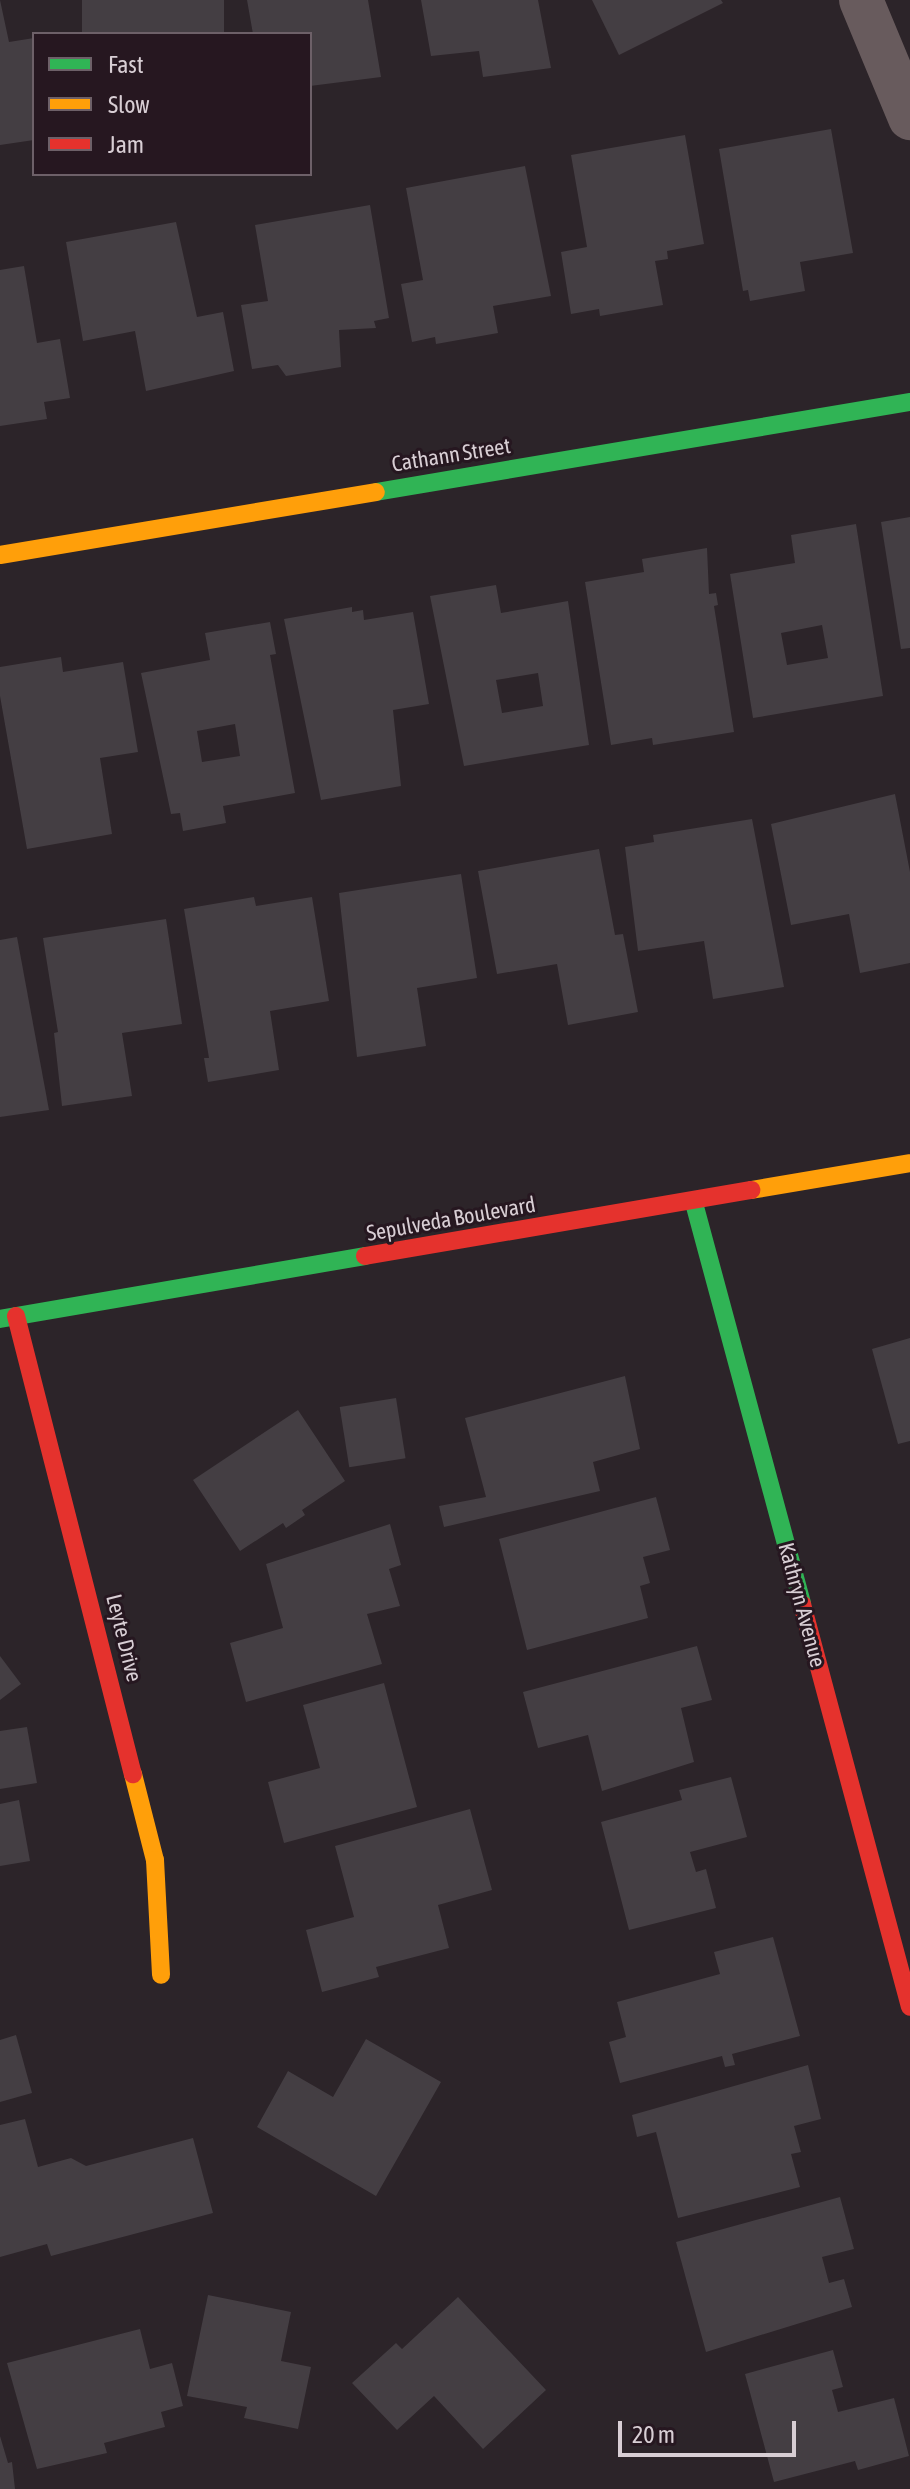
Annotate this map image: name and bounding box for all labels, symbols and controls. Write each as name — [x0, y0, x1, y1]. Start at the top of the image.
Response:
legend — [32, 32, 312, 176]
text: Fast — [108, 51, 144, 78]
text: Slow — [108, 91, 150, 118]
text: Jam — [108, 131, 144, 158]
street label: Cathann Street — [390, 433, 512, 477]
street label: Sepulveda Boulevard — [364, 1191, 538, 1247]
street label: Kathryn Avenue — [773, 1540, 831, 1670]
street label: Leyte Drive — [100, 1592, 148, 1684]
scale bar — [622, 2405, 800, 2455]
text: 20 m — [632, 2421, 675, 2448]

